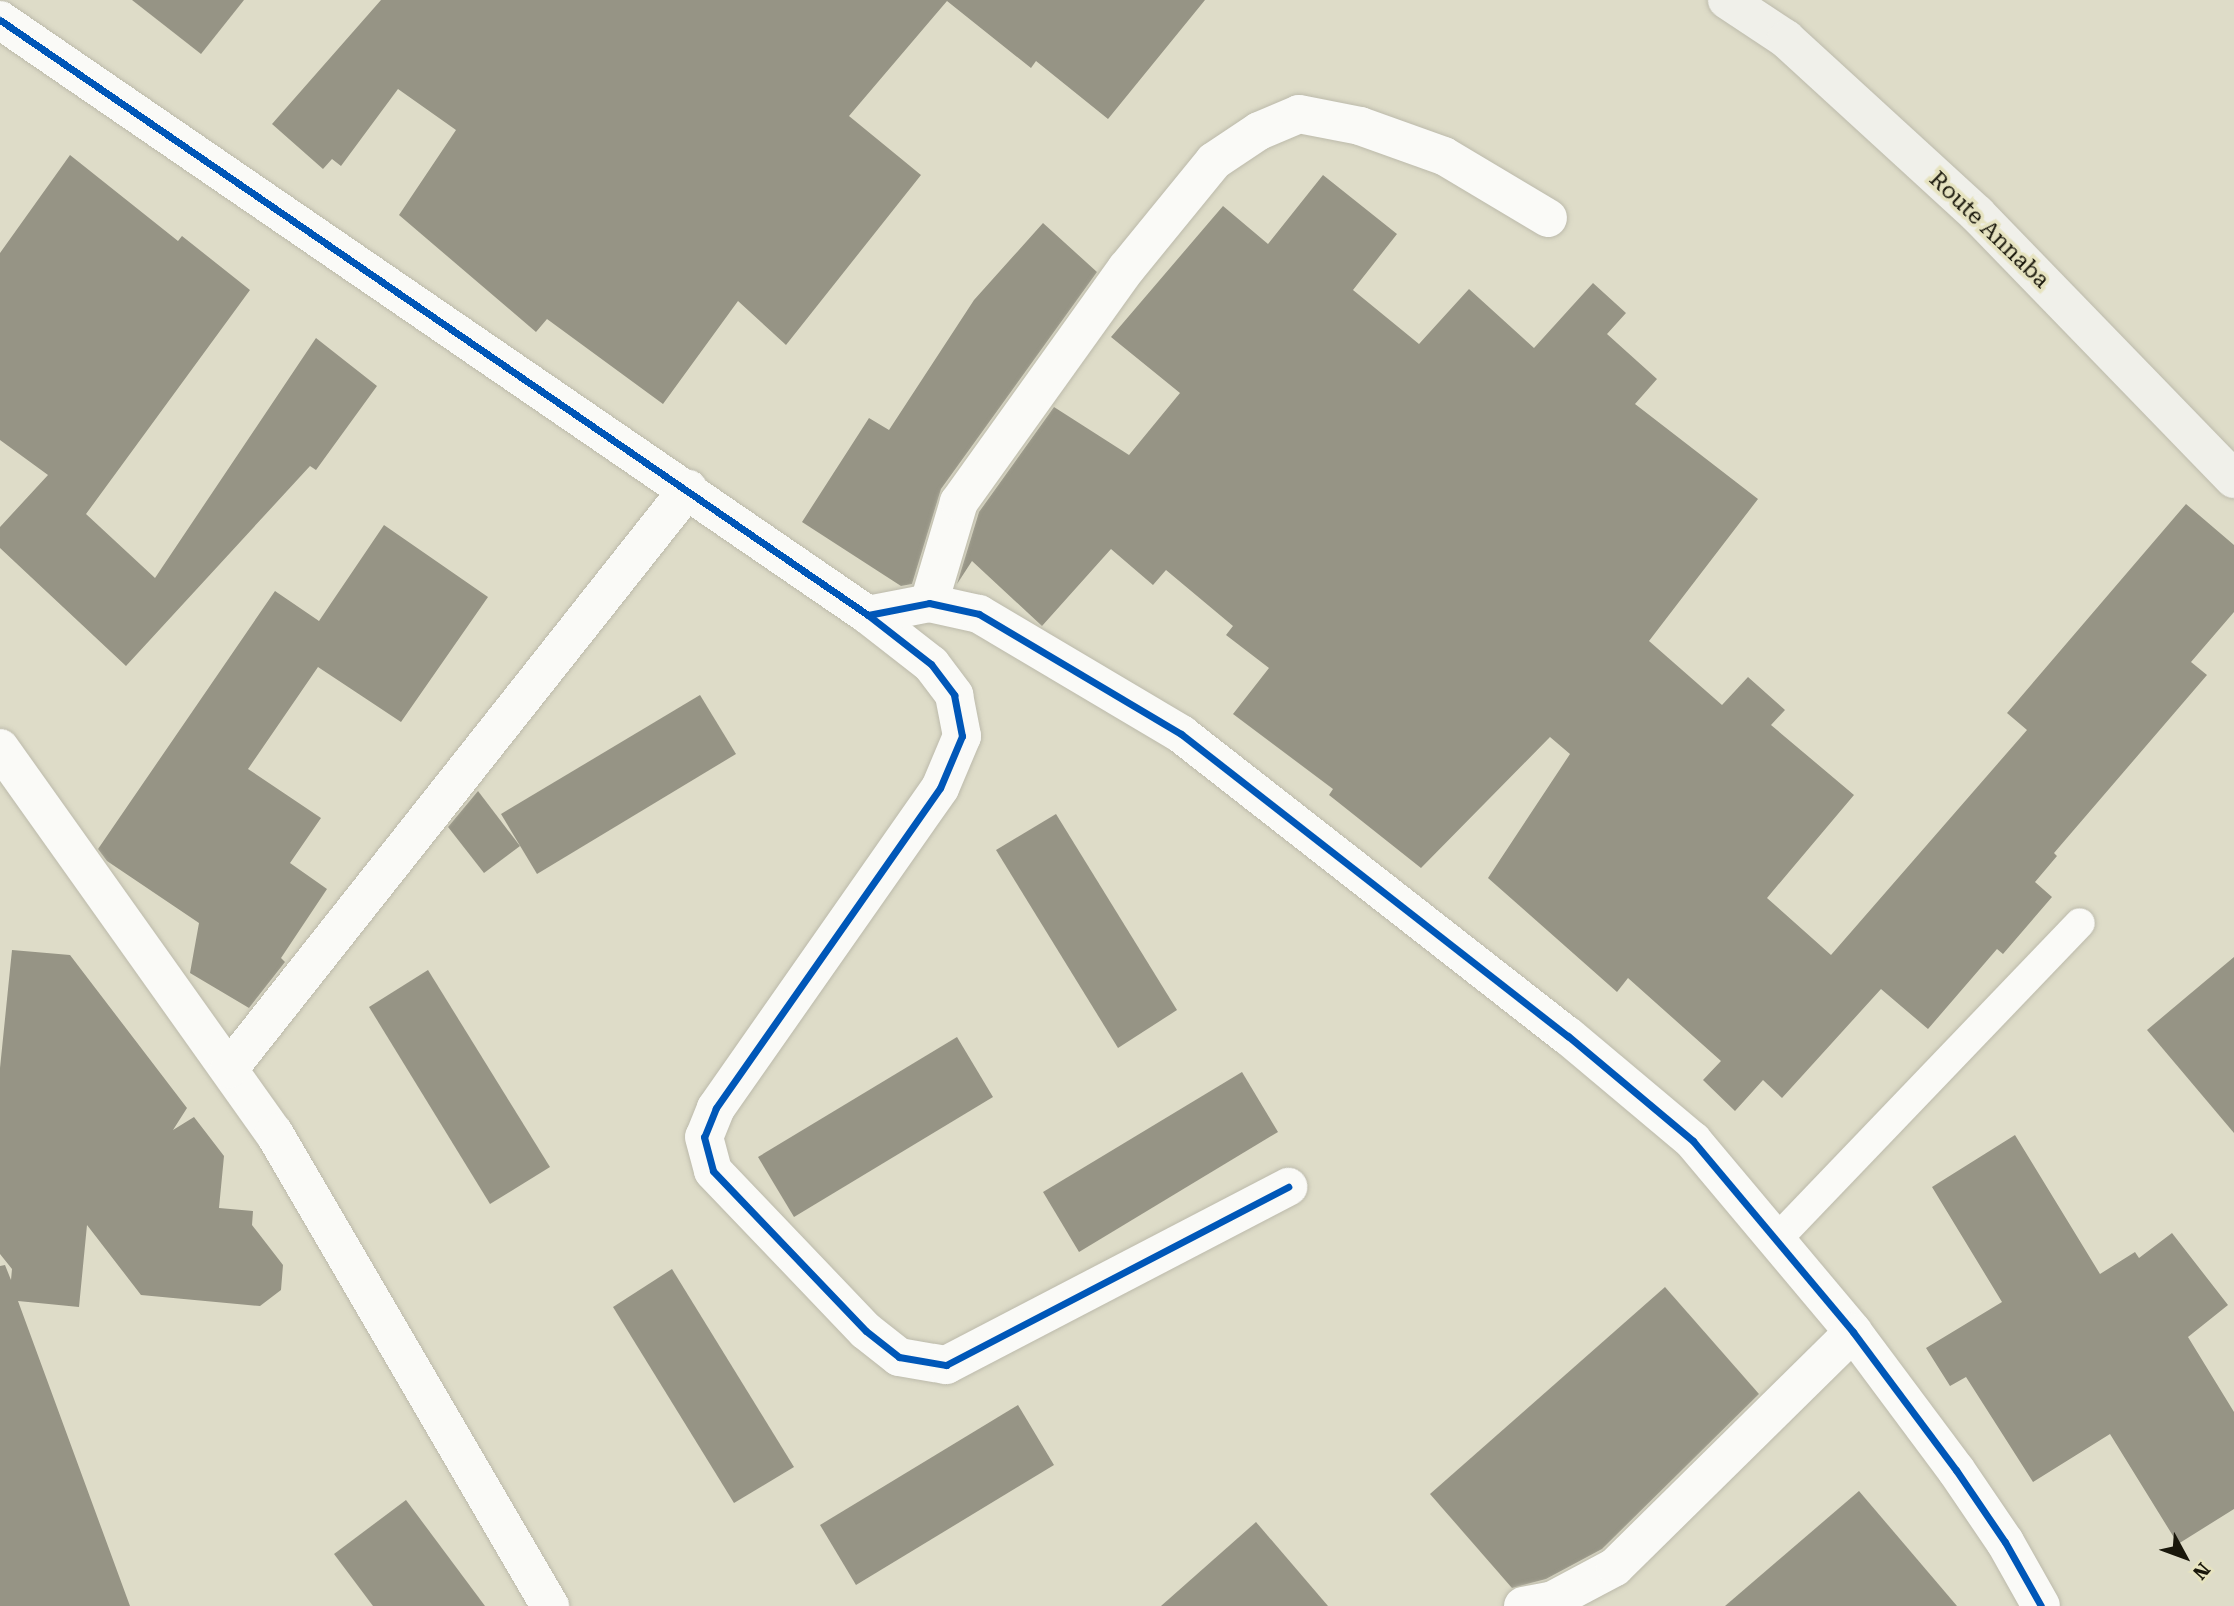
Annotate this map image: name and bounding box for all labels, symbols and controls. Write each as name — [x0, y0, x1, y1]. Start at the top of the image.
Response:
street label: Route Annaba — [1923, 166, 2055, 294]
north arrow — [2150, 1522, 2220, 1592]
text: N — [2188, 1558, 2215, 1584]

